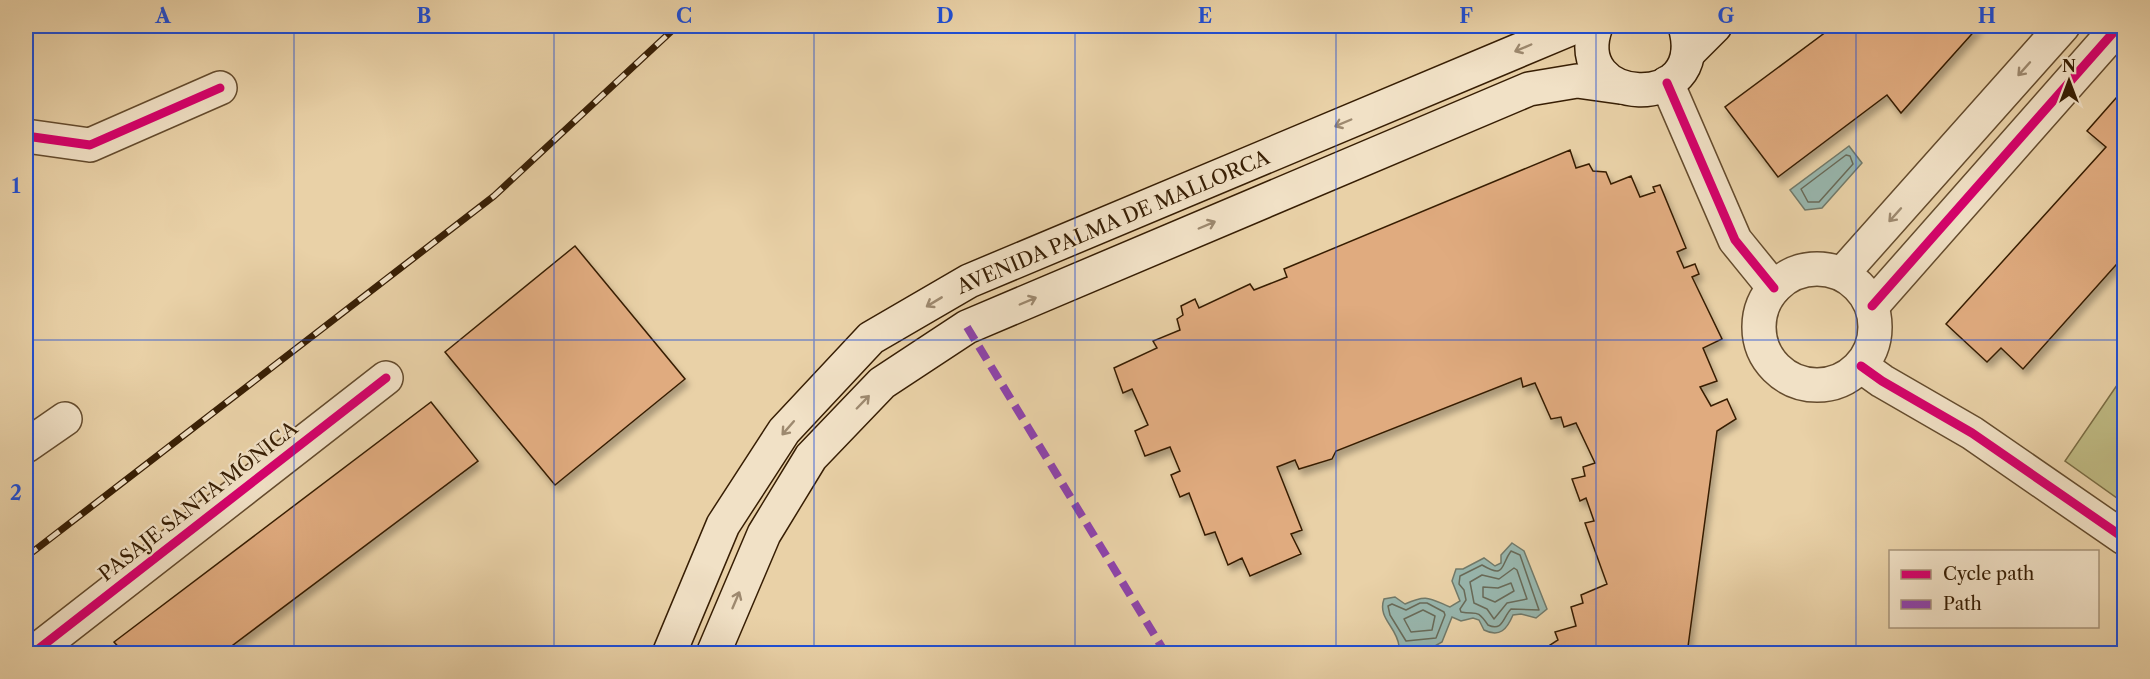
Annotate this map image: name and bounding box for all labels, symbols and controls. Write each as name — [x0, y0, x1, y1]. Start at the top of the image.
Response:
text: A — [154, 4, 171, 28]
text: B — [417, 4, 432, 28]
text: C — [676, 4, 692, 28]
text: D — [936, 4, 954, 28]
text: E — [1198, 4, 1212, 28]
text: F — [1459, 4, 1473, 28]
text: G — [1718, 4, 1735, 28]
text: H — [1978, 4, 1996, 28]
one-way arrow — [1514, 43, 1533, 54]
north arrow — [2039, 51, 2099, 111]
text: N — [2062, 56, 2076, 76]
one-way arrow — [2017, 61, 2031, 76]
one-way arrow — [1335, 118, 1353, 129]
street label: AVENIDA PALMA DE MALLORCA — [952, 145, 1274, 299]
text: 1 — [12, 174, 21, 198]
one-way arrow — [1888, 207, 1902, 222]
one-way arrow — [1198, 219, 1216, 230]
one-way arrow — [1018, 295, 1036, 306]
one-way arrow — [926, 296, 943, 308]
one-way arrow — [856, 395, 870, 410]
street label: PASAJE SANTA MÓNICA — [93, 414, 303, 586]
one-way arrow — [781, 419, 795, 435]
text: 2 — [10, 481, 22, 505]
legend — [1889, 550, 2099, 628]
text: Cycle path — [1943, 563, 2034, 585]
one-way arrow — [731, 591, 742, 609]
text: Path — [1943, 593, 1982, 615]

